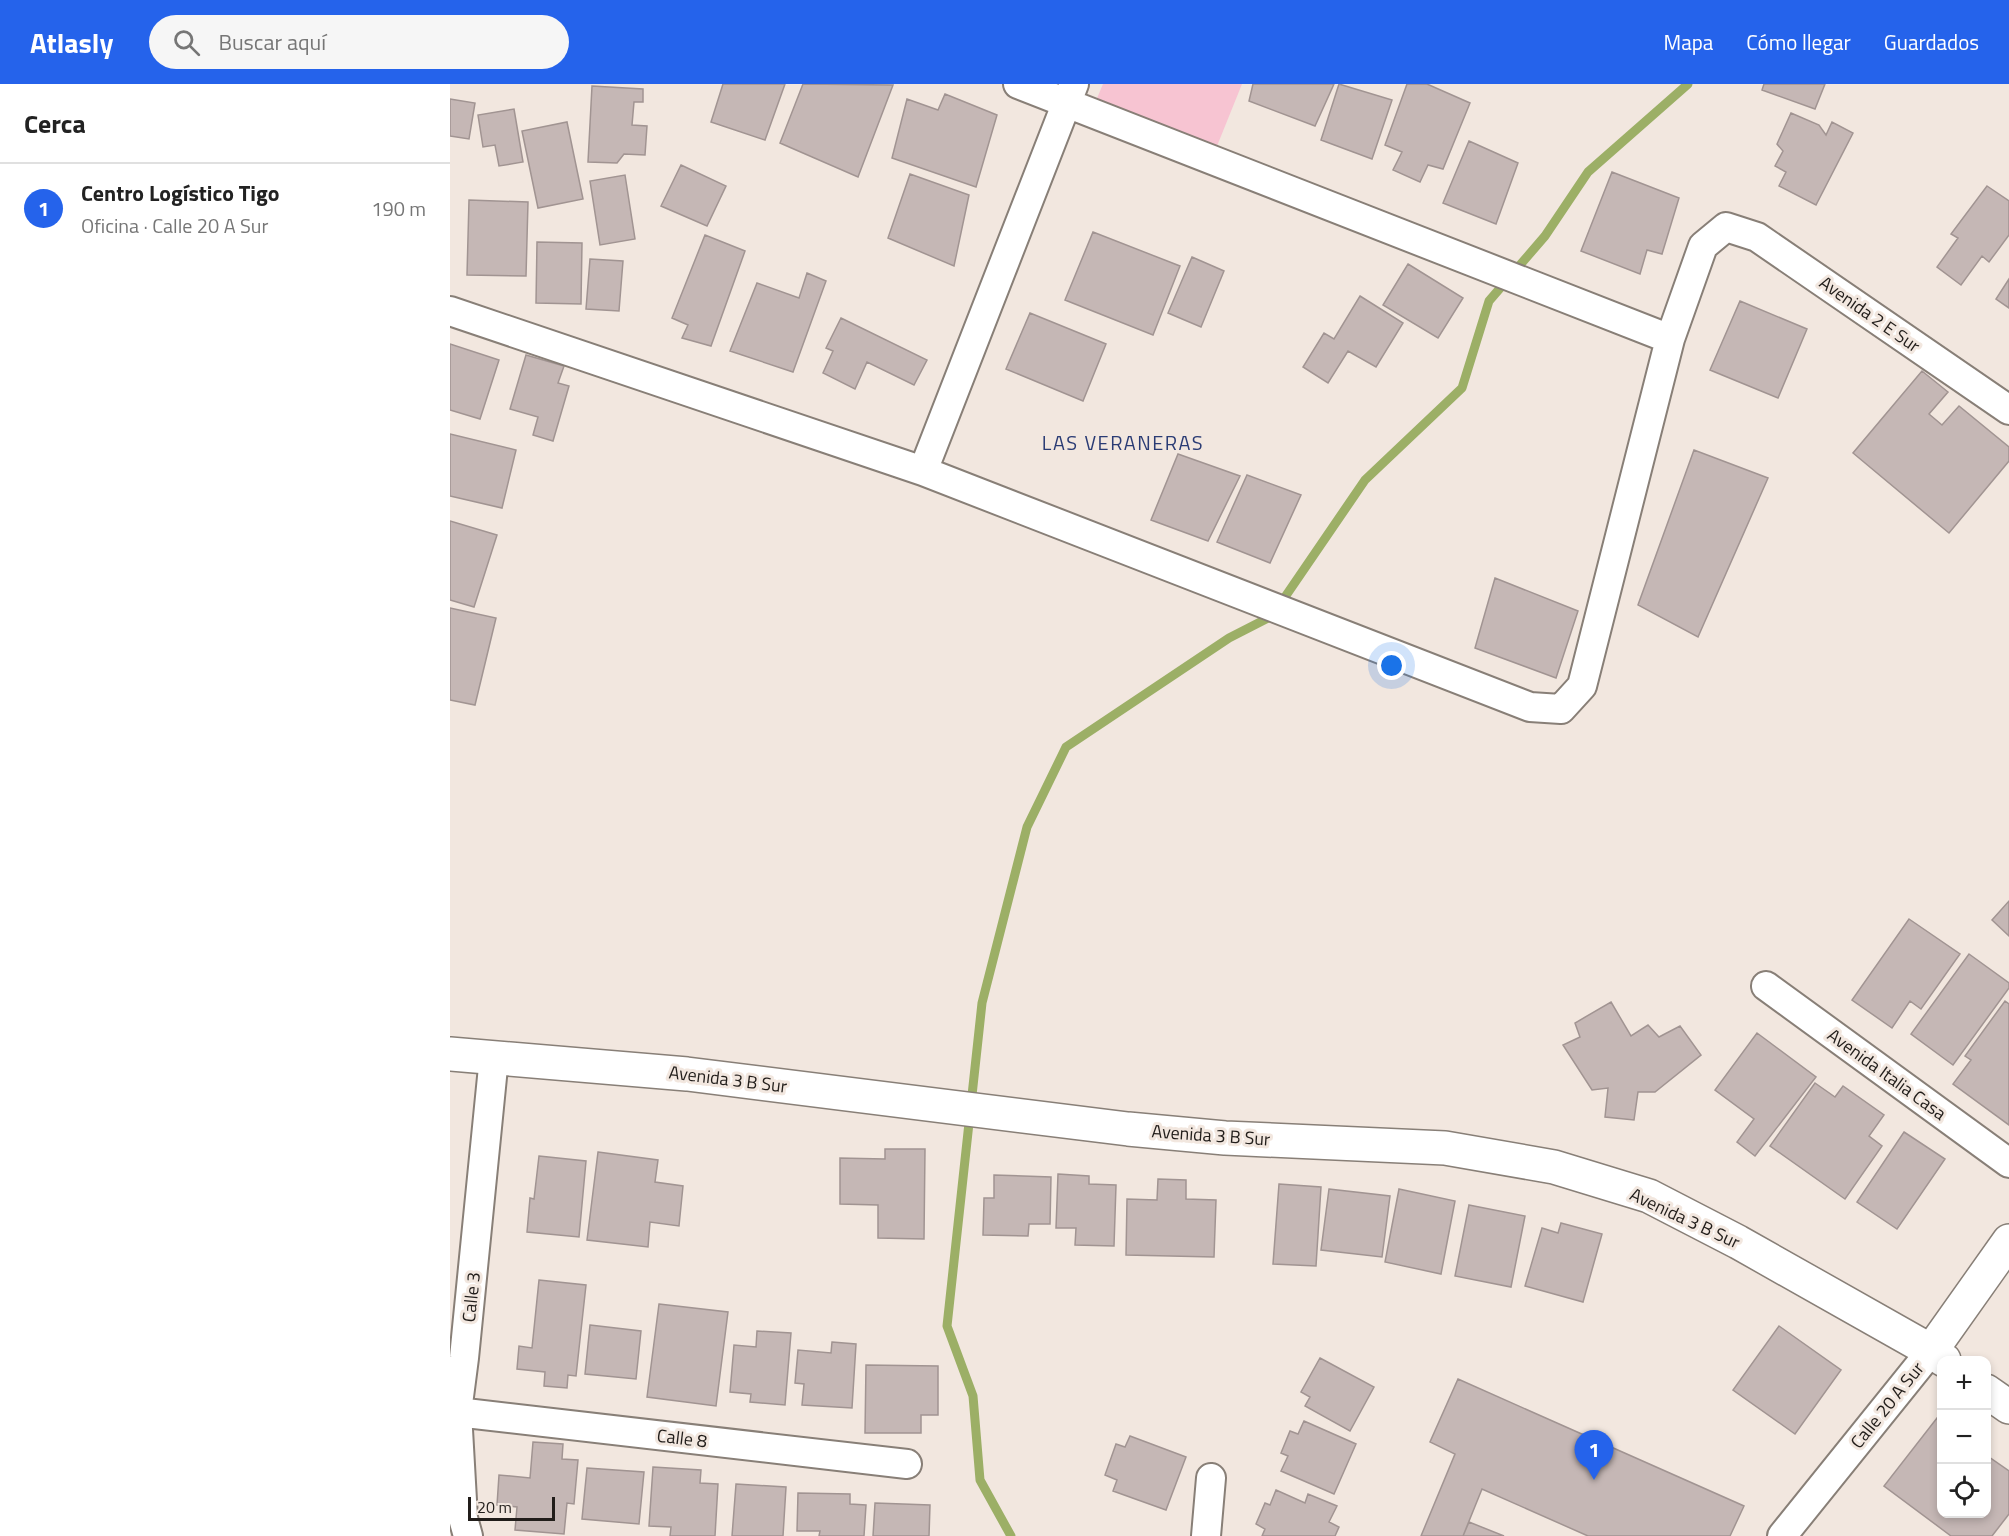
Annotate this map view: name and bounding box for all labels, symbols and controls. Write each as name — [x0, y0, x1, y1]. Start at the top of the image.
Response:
search box — [149, 15, 569, 69]
text: Atlasly — [30, 21, 113, 64]
text: Buscar aquí — [218, 25, 326, 59]
icon: search — [170, 26, 203, 59]
text: Mapa — [1664, 26, 1713, 58]
text: Cómo llegar — [1746, 26, 1851, 58]
text: Guardados — [1884, 26, 1979, 58]
text: Cerca — [24, 104, 86, 143]
text: Centro Logístico Tigo — [81, 176, 279, 210]
text: 1 — [38, 193, 49, 224]
text: 190 m — [371, 193, 426, 224]
text: Oficina · Calle 20 A Sur — [81, 210, 268, 241]
street label: Avenida 2 E Sur — [1814, 269, 1926, 359]
district label: LAS VERANERAS — [1042, 427, 1204, 458]
your location — [1377, 651, 1406, 680]
street label: Avenida Italia Casa — [1822, 1022, 1952, 1126]
street label: Avenida 3 B Sur — [667, 1058, 789, 1100]
street label: Avenida 3 B Sur — [1151, 1117, 1271, 1153]
street label: Avenida 3 B Sur — [1625, 1181, 1745, 1255]
street label: Calle 3 — [455, 1271, 487, 1323]
street label: Calle 20 A Sur — [1844, 1356, 1930, 1454]
map controls — [1937, 1356, 1991, 1518]
button: + — [1937, 1356, 1991, 1410]
button: − — [1937, 1410, 1991, 1464]
street label: Calle 8 — [655, 1422, 709, 1454]
pin: 1 — [1574, 1430, 1614, 1480]
button: locate — [1937, 1464, 1991, 1518]
scale bar — [468, 1494, 555, 1522]
text: 20 m — [477, 1495, 512, 1519]

